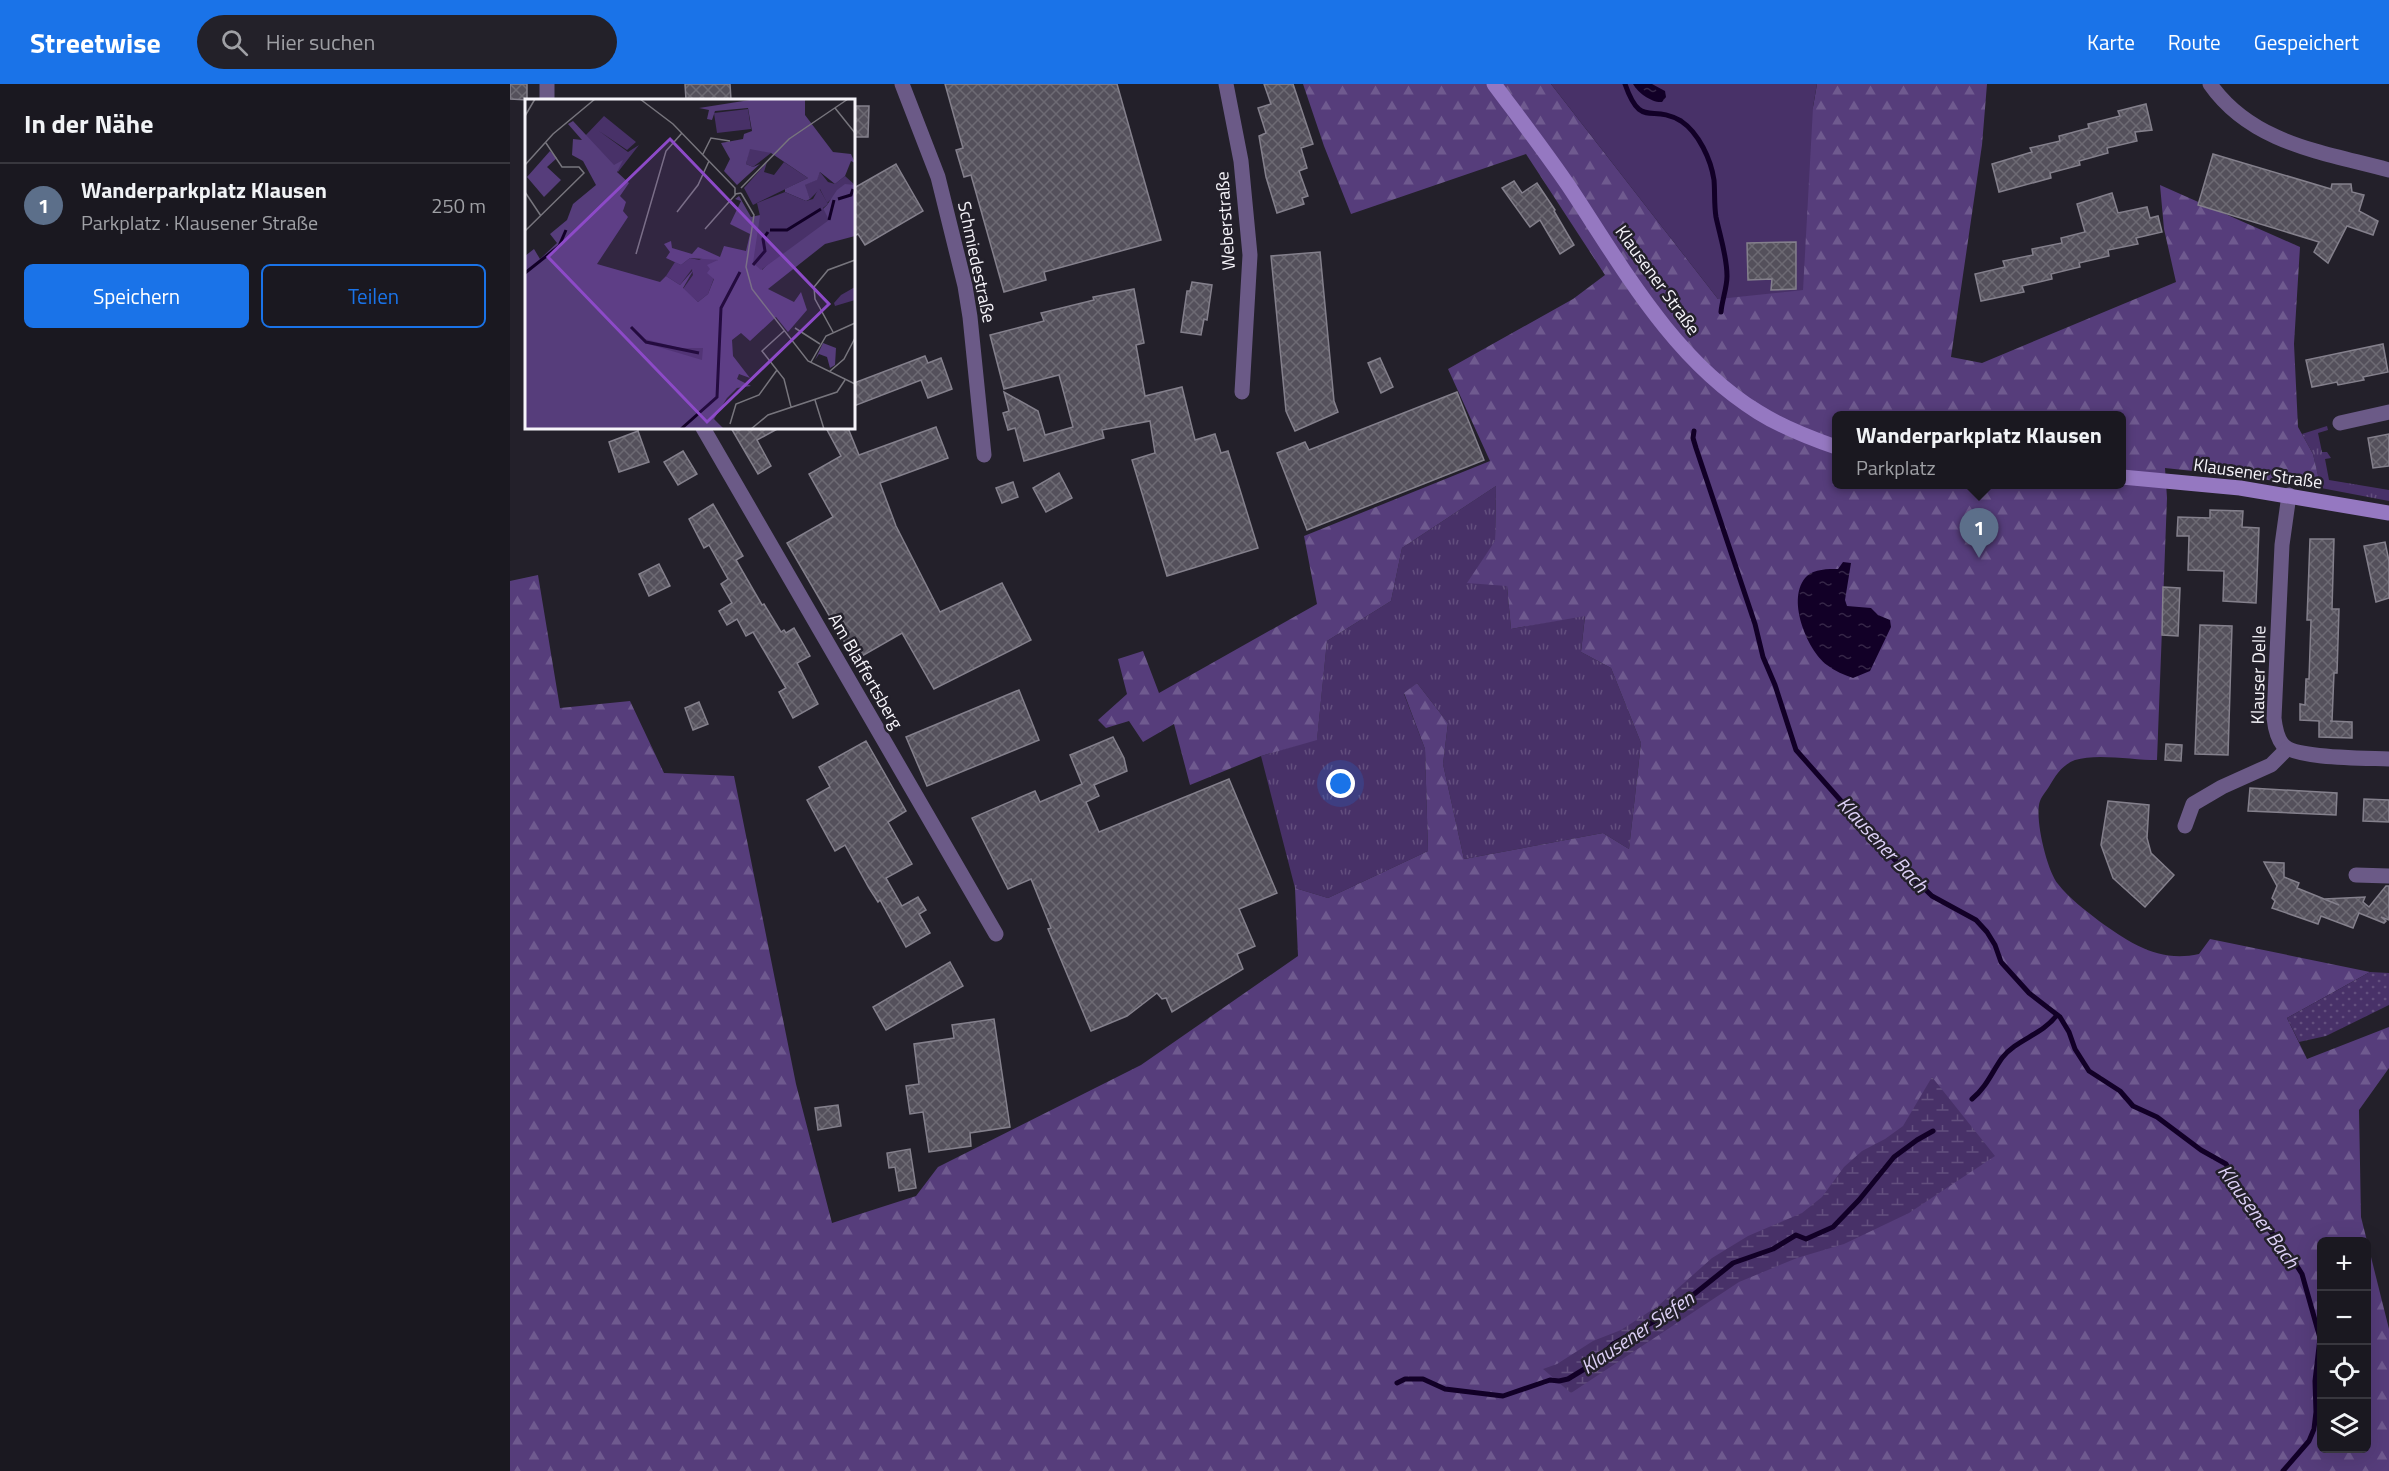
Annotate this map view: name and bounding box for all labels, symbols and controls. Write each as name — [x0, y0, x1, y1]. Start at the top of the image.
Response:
search box — [197, 15, 617, 69]
text: Streetwise — [30, 21, 161, 64]
text: Hier suchen — [266, 25, 375, 59]
icon: search — [218, 26, 251, 59]
text: Karte — [2087, 26, 2135, 58]
text: Route — [2168, 26, 2221, 58]
text: Gespeichert — [2254, 26, 2359, 58]
inset map — [525, 99, 855, 429]
text: In der Nähe — [24, 104, 153, 143]
street label: Weberstraße — [1208, 171, 1242, 271]
text: Wanderparkplatz Klausen — [81, 173, 327, 207]
text: 1 — [38, 190, 49, 221]
text: 250 m — [431, 190, 486, 221]
street label: Schmiedestraße — [951, 199, 1003, 325]
text: Parkplatz · Klausener Straße — [81, 207, 318, 238]
street label: Klausener Straße — [1609, 219, 1707, 341]
button: Speichern — [24, 264, 249, 328]
button: Teilen — [261, 264, 486, 328]
popup — [1832, 411, 2126, 489]
text: Wanderparkplatz Klausen — [1856, 418, 2102, 452]
street label: Klausener Straße — [2192, 451, 2324, 495]
text: Parkplatz — [1856, 452, 1936, 483]
pin: 1 — [1960, 508, 1998, 558]
street label: Am Blaffertsberg — [822, 608, 910, 734]
street label: Klauser Delle — [2244, 625, 2272, 725]
your location — [1326, 769, 1355, 798]
water label: Klausener Bach — [1830, 789, 1937, 900]
water label: Klausener Bach — [2211, 1158, 2308, 1275]
map controls — [2317, 1237, 2371, 1453]
button: + — [2317, 1237, 2371, 1291]
water label: Klausener Siefen — [1574, 1282, 1701, 1381]
button: − — [2317, 1291, 2371, 1345]
button: locate — [2317, 1345, 2371, 1399]
button: layers — [2317, 1399, 2371, 1453]

